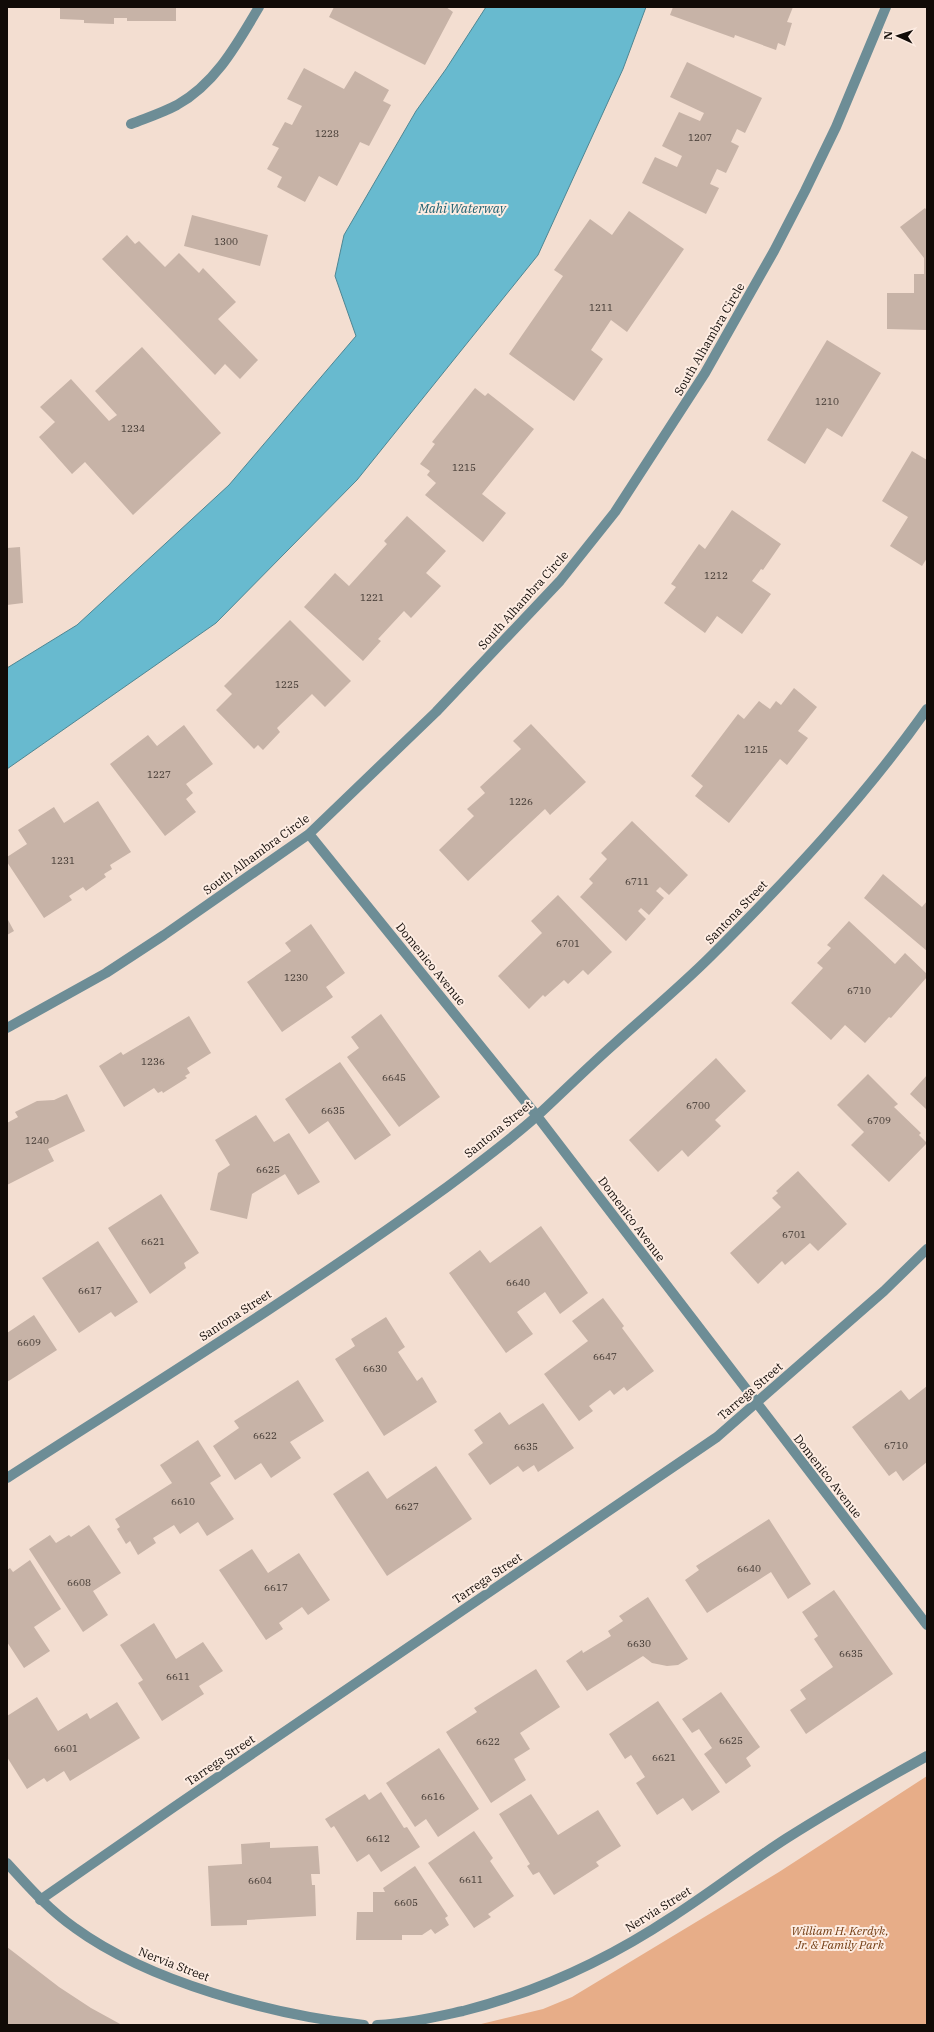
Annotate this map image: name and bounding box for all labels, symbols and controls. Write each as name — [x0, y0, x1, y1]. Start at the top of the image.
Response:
north arrow — [878, 16, 918, 56]
text: N — [881, 30, 895, 40]
house number: 1228 — [315, 127, 339, 140]
house number: 1207 — [688, 131, 712, 144]
water label: Mahi Waterway — [417, 200, 507, 217]
house number: 1300 — [214, 235, 238, 248]
street label: South Alhambra Circle — [671, 280, 747, 398]
house number: 1211 — [589, 301, 613, 314]
house number: 1210 — [815, 395, 839, 408]
house number: 1234 — [121, 422, 145, 435]
house number: 1215 — [452, 461, 476, 474]
street label: South Alhambra Circle — [475, 547, 571, 653]
house number: 1212 — [704, 569, 728, 582]
house number: 1221 — [360, 591, 384, 604]
house number: 1225 — [275, 678, 299, 691]
house number: 1215 — [744, 743, 768, 756]
house number: 1227 — [147, 768, 171, 781]
house number: 1226 — [509, 795, 533, 808]
street label: South Alhambra Circle — [200, 810, 312, 898]
house number: 1231 — [51, 854, 75, 867]
house number: 6711 — [625, 875, 649, 888]
street label: Santona Street — [702, 877, 770, 947]
street label: Domenico Avenue — [393, 919, 469, 1009]
house number: 6701 — [556, 937, 580, 950]
house number: 1230 — [284, 971, 308, 984]
house number: 6710 — [847, 984, 871, 997]
house number: 1236 — [141, 1055, 165, 1068]
house number: 6645 — [382, 1071, 406, 1084]
street label: Santona Street — [461, 1097, 535, 1161]
house number: 6700 — [686, 1099, 710, 1112]
house number: 6635 — [321, 1104, 345, 1117]
house number: 6709 — [867, 1114, 891, 1127]
house number: 1240 — [25, 1134, 49, 1147]
house number: 6625 — [256, 1163, 280, 1176]
street label: Domenico Avenue — [595, 1174, 669, 1264]
house number: 6701 — [782, 1228, 806, 1241]
house number: 6621 — [141, 1235, 165, 1248]
house number: 6640 — [506, 1276, 530, 1289]
house number: 6617 — [78, 1284, 102, 1297]
street label: Santona Street — [196, 1286, 274, 1344]
house number: 6609 — [17, 1336, 41, 1349]
house number: 6647 — [593, 1350, 617, 1363]
street label: Tarrega Street — [715, 1359, 785, 1423]
house number: 6630 — [363, 1362, 387, 1375]
house number: 6622 — [253, 1429, 277, 1442]
street label: Domenico Avenue — [791, 1431, 865, 1521]
house number: 6710 — [884, 1439, 908, 1452]
house number: 6635 — [514, 1440, 538, 1453]
house number: 6610 — [171, 1495, 195, 1508]
house number: 6627 — [395, 1500, 419, 1513]
street label: Tarrega Street — [449, 1549, 525, 1607]
house number: 6640 — [737, 1562, 761, 1575]
house number: 6608 — [67, 1576, 91, 1589]
house number: 6617 — [264, 1581, 288, 1594]
house number: 6630 — [627, 1637, 651, 1650]
house number: 6635 — [839, 1647, 863, 1660]
house number: 6611 — [166, 1670, 190, 1683]
street label: Tarrega Street — [182, 1731, 258, 1789]
house number: 6625 — [719, 1734, 743, 1747]
house number: 6622 — [476, 1735, 500, 1748]
house number: 6601 — [54, 1742, 78, 1755]
house number: 6621 — [652, 1751, 676, 1764]
house number: 6616 — [421, 1790, 445, 1803]
house number: 6612 — [366, 1832, 390, 1845]
house number: 6611 — [459, 1873, 483, 1886]
house number: 6604 — [248, 1874, 272, 1887]
street label: Nervia Street — [622, 1883, 694, 1935]
house number: 6605 — [394, 1896, 418, 1909]
park label: William H. Kerdyk, Jr. & Family Park — [791, 1923, 889, 1952]
street label: Nervia Street — [136, 1944, 212, 1984]

